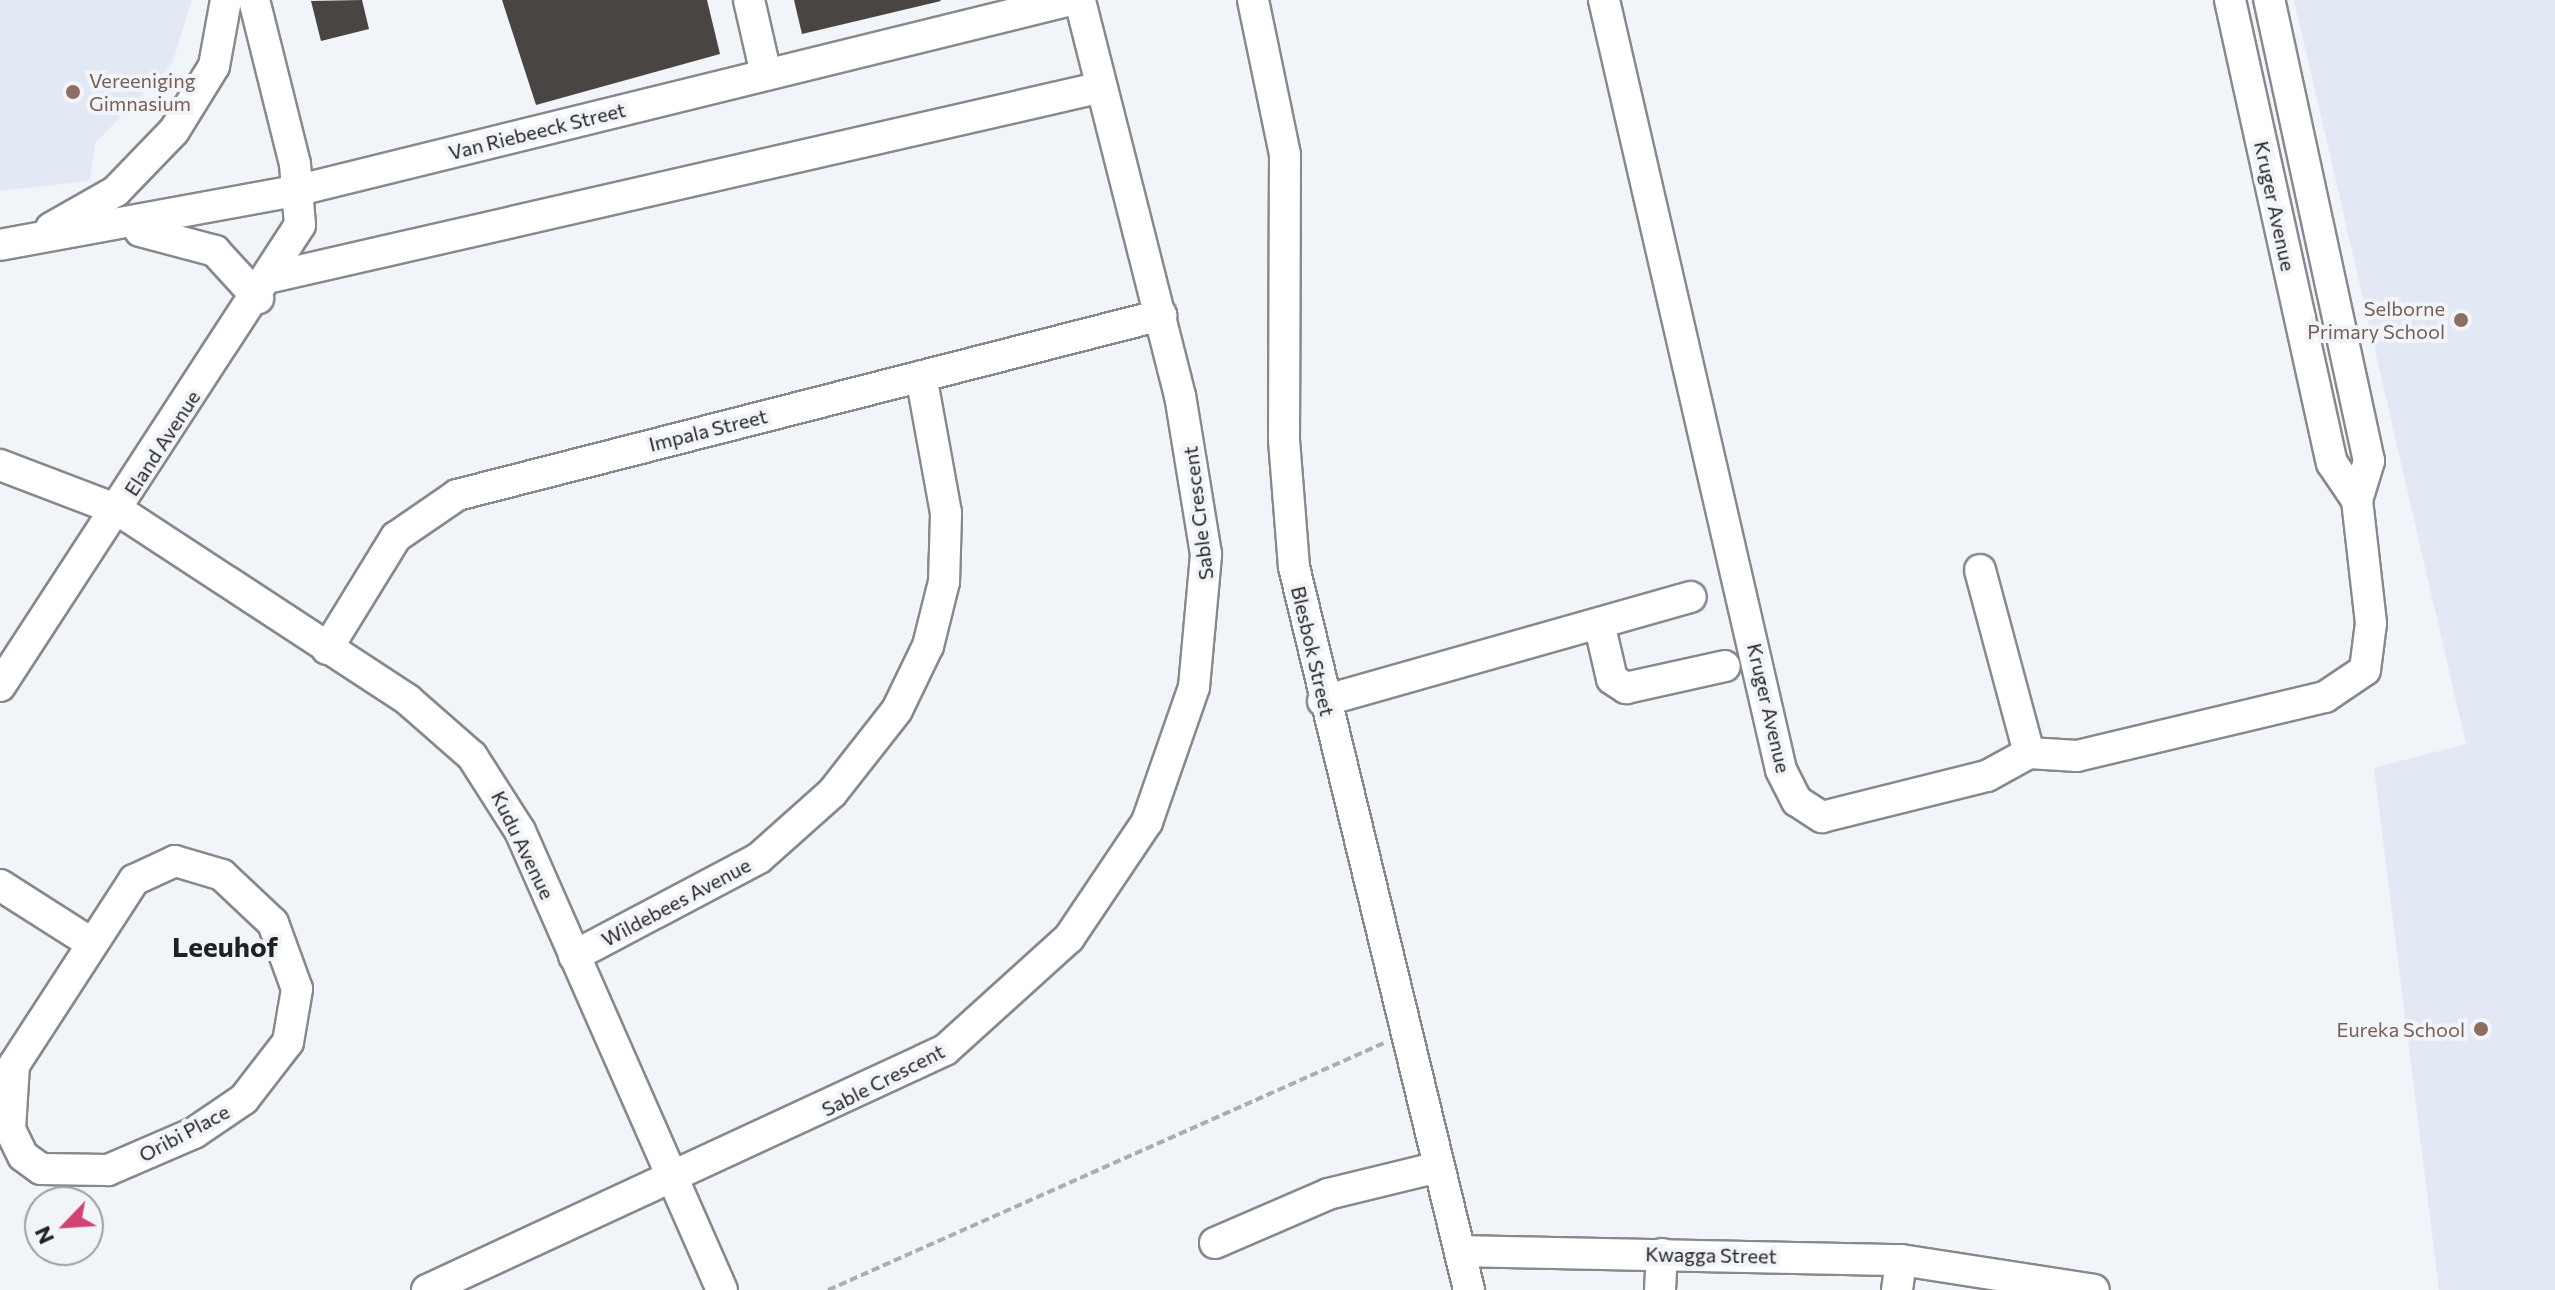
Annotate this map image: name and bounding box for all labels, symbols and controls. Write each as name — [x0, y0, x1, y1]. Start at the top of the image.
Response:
place label: Vereeniging Gimnasium — [89, 68, 196, 115]
marker: Vereeniging Gimnasium — [64, 83, 82, 101]
street label: Van Riebeeck Street — [446, 97, 628, 165]
street label: Kruger Avenue — [2250, 139, 2300, 273]
place label: Selborne Primary School — [2307, 296, 2445, 343]
marker: Selborne Primary School — [2452, 311, 2470, 329]
street label: Eland Avenue — [119, 386, 205, 500]
street label: Impala Street — [646, 404, 770, 456]
street label: Sable Crescent — [1178, 445, 1218, 581]
street label: Blesbok Street — [1286, 584, 1340, 718]
street label: Kruger Avenue — [1742, 641, 1796, 775]
street label: Kudu Avenue — [486, 787, 560, 903]
street label: Wildebees Avenue — [597, 853, 755, 951]
district label: Leeuhof — [172, 929, 278, 963]
place label: Eureka School — [2337, 1017, 2465, 1041]
marker: Eureka School — [2472, 1020, 2490, 1038]
street label: Sable Crescent — [818, 1039, 948, 1121]
street label: Oribi Place — [135, 1099, 233, 1167]
north arrow — [24, 1186, 104, 1266]
text: N — [28, 1222, 59, 1249]
street label: Kwagga Street — [1645, 1242, 1777, 1268]

